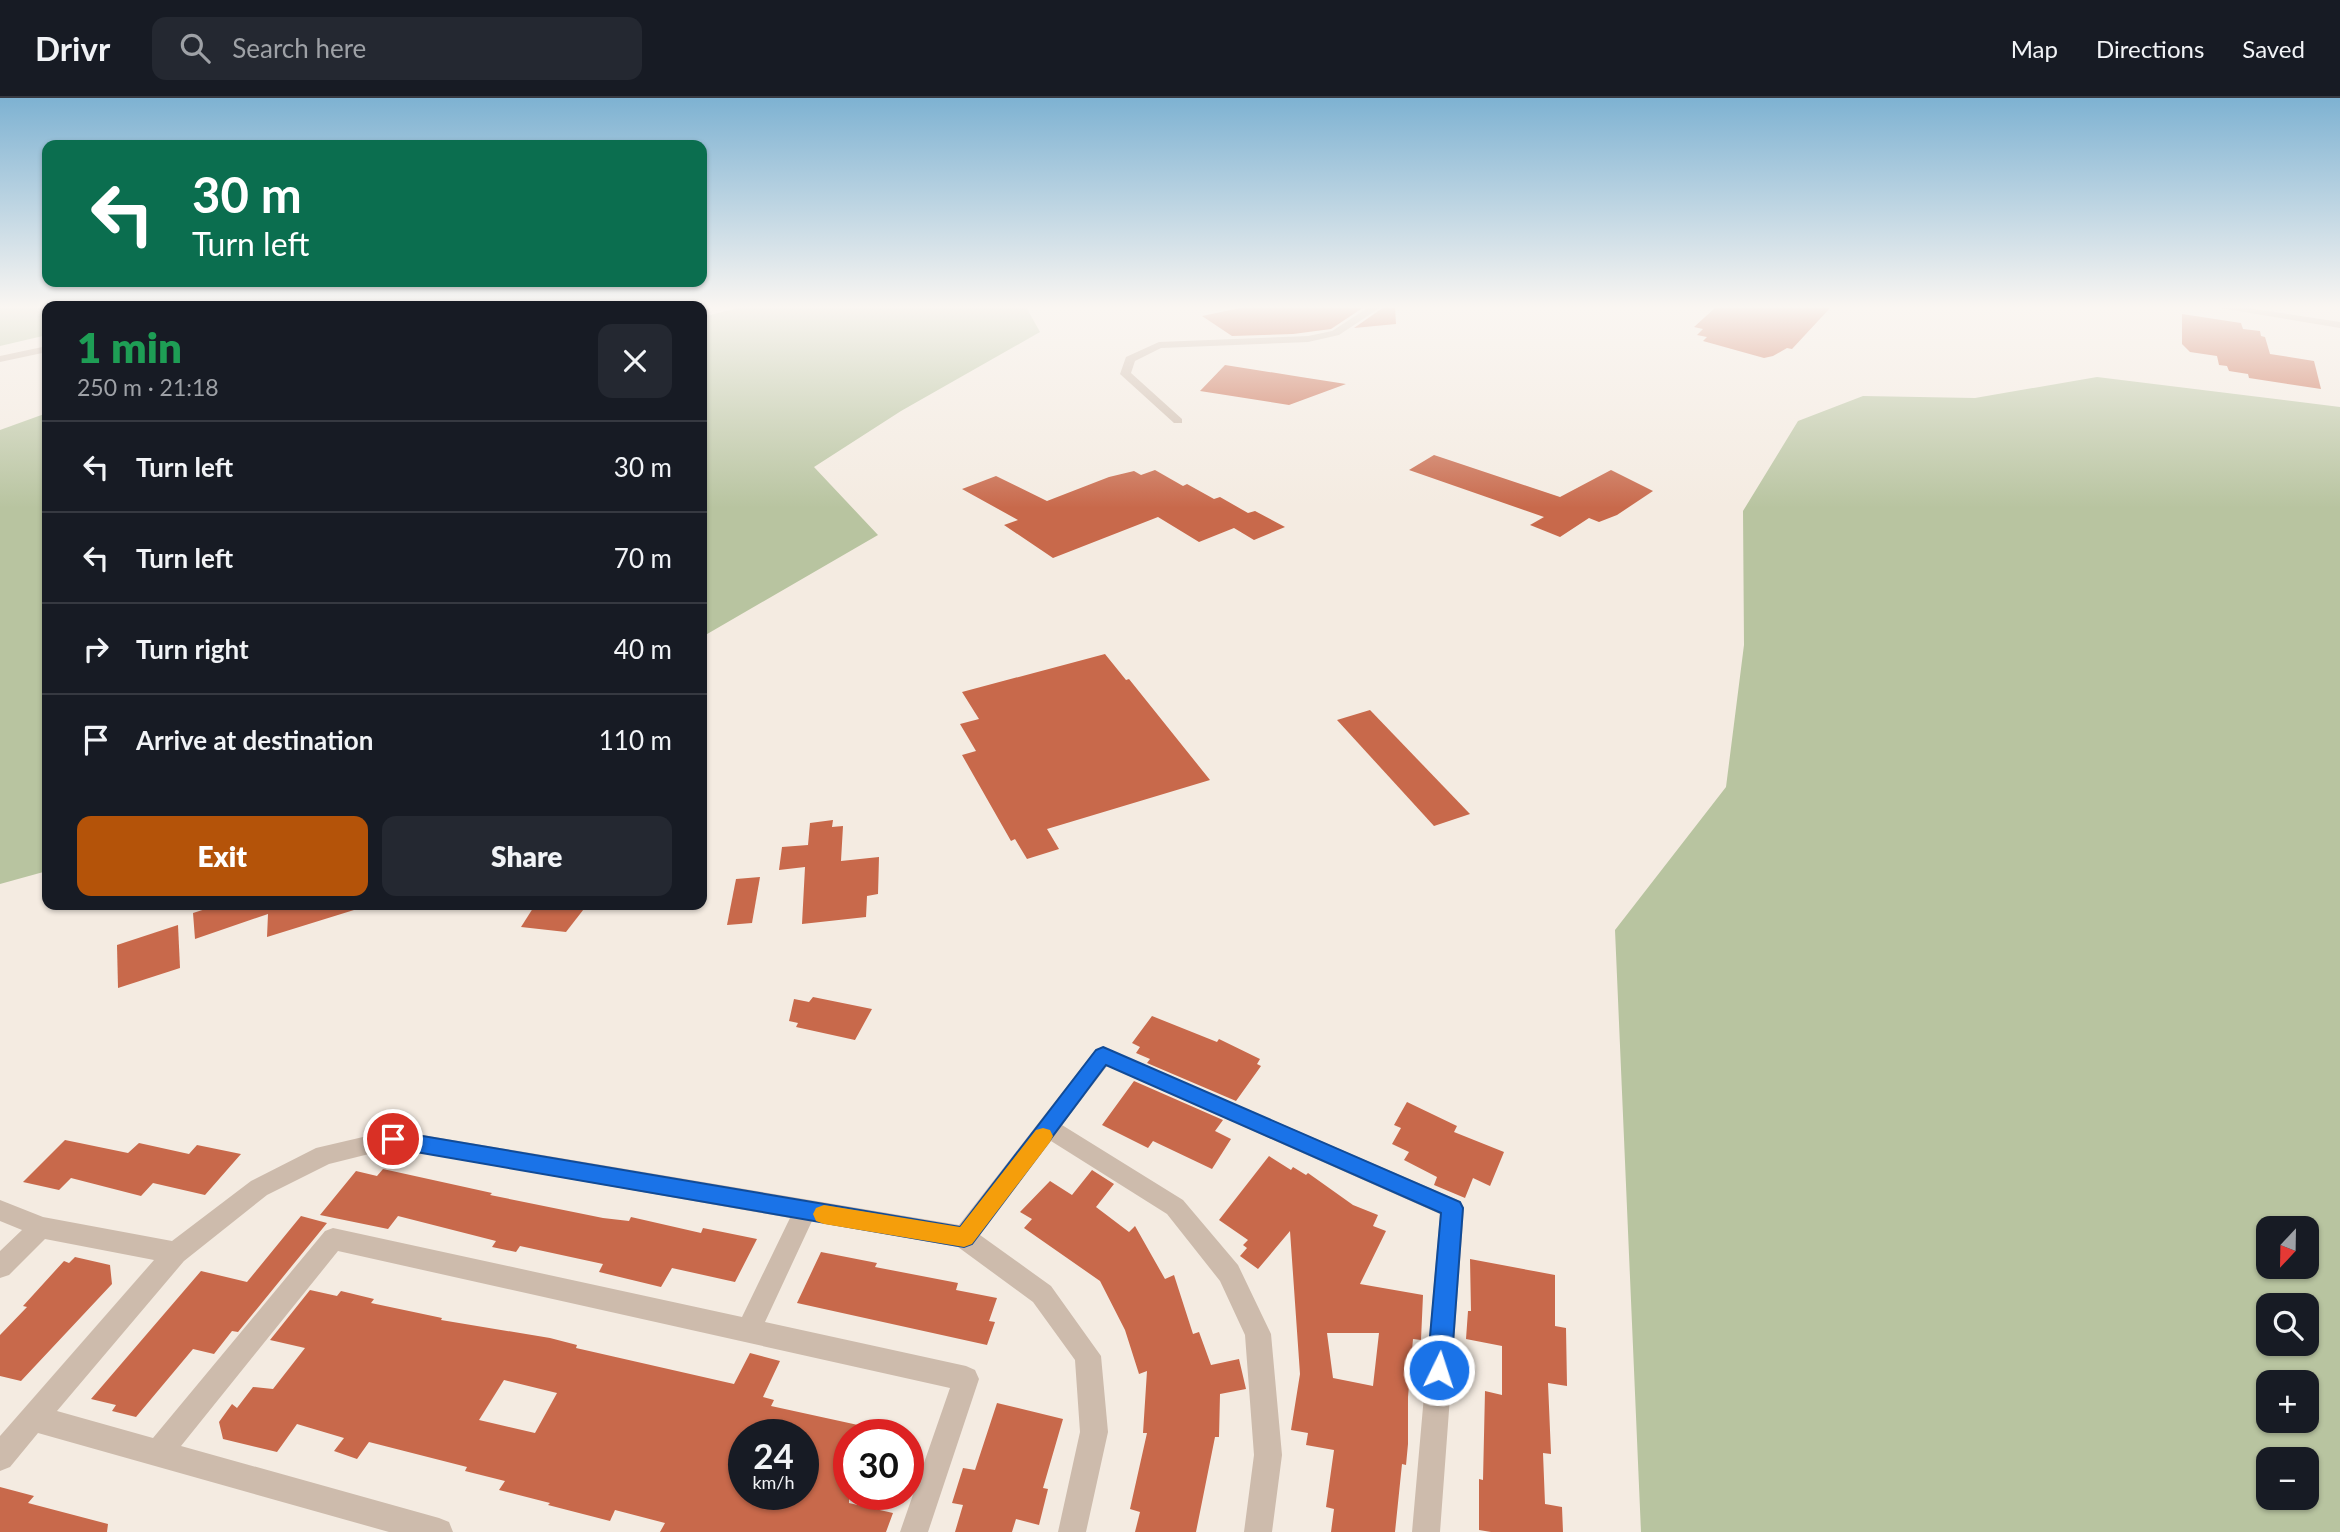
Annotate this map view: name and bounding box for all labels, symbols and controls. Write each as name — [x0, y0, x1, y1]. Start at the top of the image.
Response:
search box — [152, 17, 642, 80]
text: Drivr — [35, 28, 110, 68]
icon: search — [176, 29, 214, 67]
text: Search here — [232, 32, 366, 64]
text: Map — [2011, 34, 2058, 63]
text: Directions — [2096, 34, 2204, 63]
text: Saved — [2242, 34, 2305, 63]
text: 30 m — [192, 165, 302, 223]
icon: left — [77, 168, 168, 259]
text: Turn left — [192, 224, 309, 263]
text: 1 min — [77, 322, 182, 372]
button: close — [598, 324, 672, 398]
text: 250 m · 21:18 — [77, 373, 219, 401]
icon: left — [77, 448, 115, 486]
text: Turn left — [136, 451, 233, 483]
text: 30 m — [614, 451, 672, 483]
icon: left — [77, 539, 115, 577]
text: Turn left — [136, 542, 233, 574]
text: 70 m — [614, 542, 672, 574]
icon: right — [77, 630, 115, 668]
text: Turn right — [136, 633, 249, 665]
text: 40 m — [614, 633, 672, 665]
icon: arrive — [77, 721, 115, 759]
text: Arrive at destination — [136, 724, 373, 756]
text: 110 m — [599, 724, 672, 756]
button: Exit — [77, 816, 368, 896]
button: Share — [382, 816, 672, 896]
pin — [363, 1109, 423, 1169]
icon: arrive — [374, 1120, 412, 1158]
north arrow — [2256, 1216, 2319, 1279]
map controls — [2256, 1216, 2319, 1510]
button: search — [2256, 1293, 2319, 1356]
position arrow — [1402, 1333, 1476, 1407]
button: + — [2256, 1370, 2319, 1433]
speed limit sign: 30 — [833, 1419, 924, 1510]
text: 24 — [753, 1434, 794, 1476]
button: − — [2256, 1447, 2319, 1510]
text: km/h — [752, 1471, 795, 1493]

